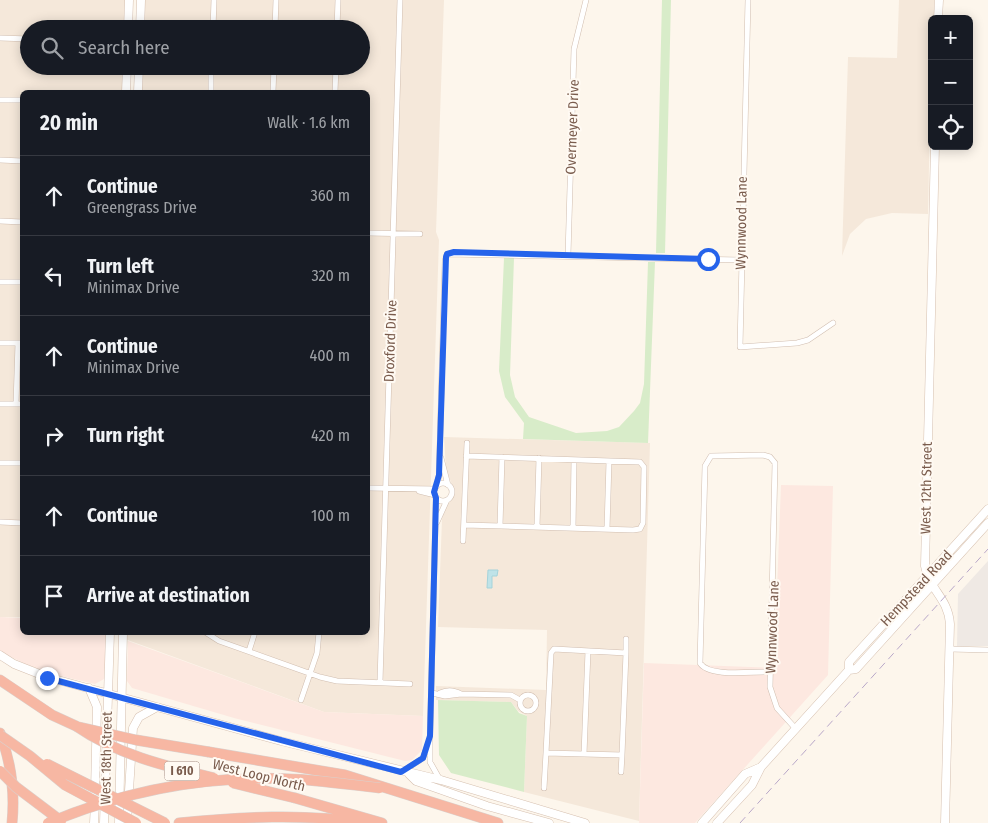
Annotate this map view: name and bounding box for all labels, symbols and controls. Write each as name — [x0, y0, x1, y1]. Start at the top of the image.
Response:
map controls — [928, 15, 973, 150]
button: + — [928, 15, 973, 60]
search box — [20, 20, 370, 75]
icon: search — [38, 34, 66, 62]
text: Search here — [78, 36, 170, 59]
button: − — [928, 60, 973, 105]
street label: Overmeyer Drive — [562, 79, 583, 175]
button: locate — [928, 105, 973, 150]
text: 20 min — [40, 110, 98, 136]
text: Walk · 1.6 km — [267, 113, 350, 132]
text: Continue — [87, 175, 158, 198]
street label: Wynnwood Lane — [732, 176, 751, 270]
icon: ahead — [40, 182, 68, 210]
text: 360 m — [310, 186, 350, 205]
text: Greengrass Drive — [87, 198, 197, 217]
route start — [697, 248, 720, 271]
text: Turn left — [87, 255, 154, 278]
icon: left — [40, 262, 68, 290]
text: 320 m — [311, 266, 350, 285]
text: Minimax Drive — [87, 278, 180, 297]
street label: Droxford Drive — [381, 299, 400, 383]
text: Continue — [87, 335, 158, 358]
icon: ahead — [40, 342, 68, 370]
text: 400 m — [310, 346, 350, 365]
text: Minimax Drive — [87, 358, 180, 377]
icon: right — [40, 422, 68, 450]
text: Turn right — [87, 424, 164, 447]
text: 420 m — [311, 426, 350, 445]
street label: West 12th Street — [917, 441, 936, 534]
icon: ahead — [40, 502, 68, 530]
text: Continue — [87, 504, 158, 527]
text: 100 m — [311, 506, 350, 525]
street label: Hempstead Road — [877, 547, 956, 630]
street label: Wynnwood Lane — [762, 580, 783, 674]
icon: arrive — [40, 582, 68, 610]
text: Arrive at destination — [87, 584, 250, 607]
route end — [36, 667, 59, 690]
street label: West 18th Street — [97, 711, 116, 805]
street label: West Loop North — [211, 756, 307, 795]
road number: I 610 — [164, 761, 200, 780]

